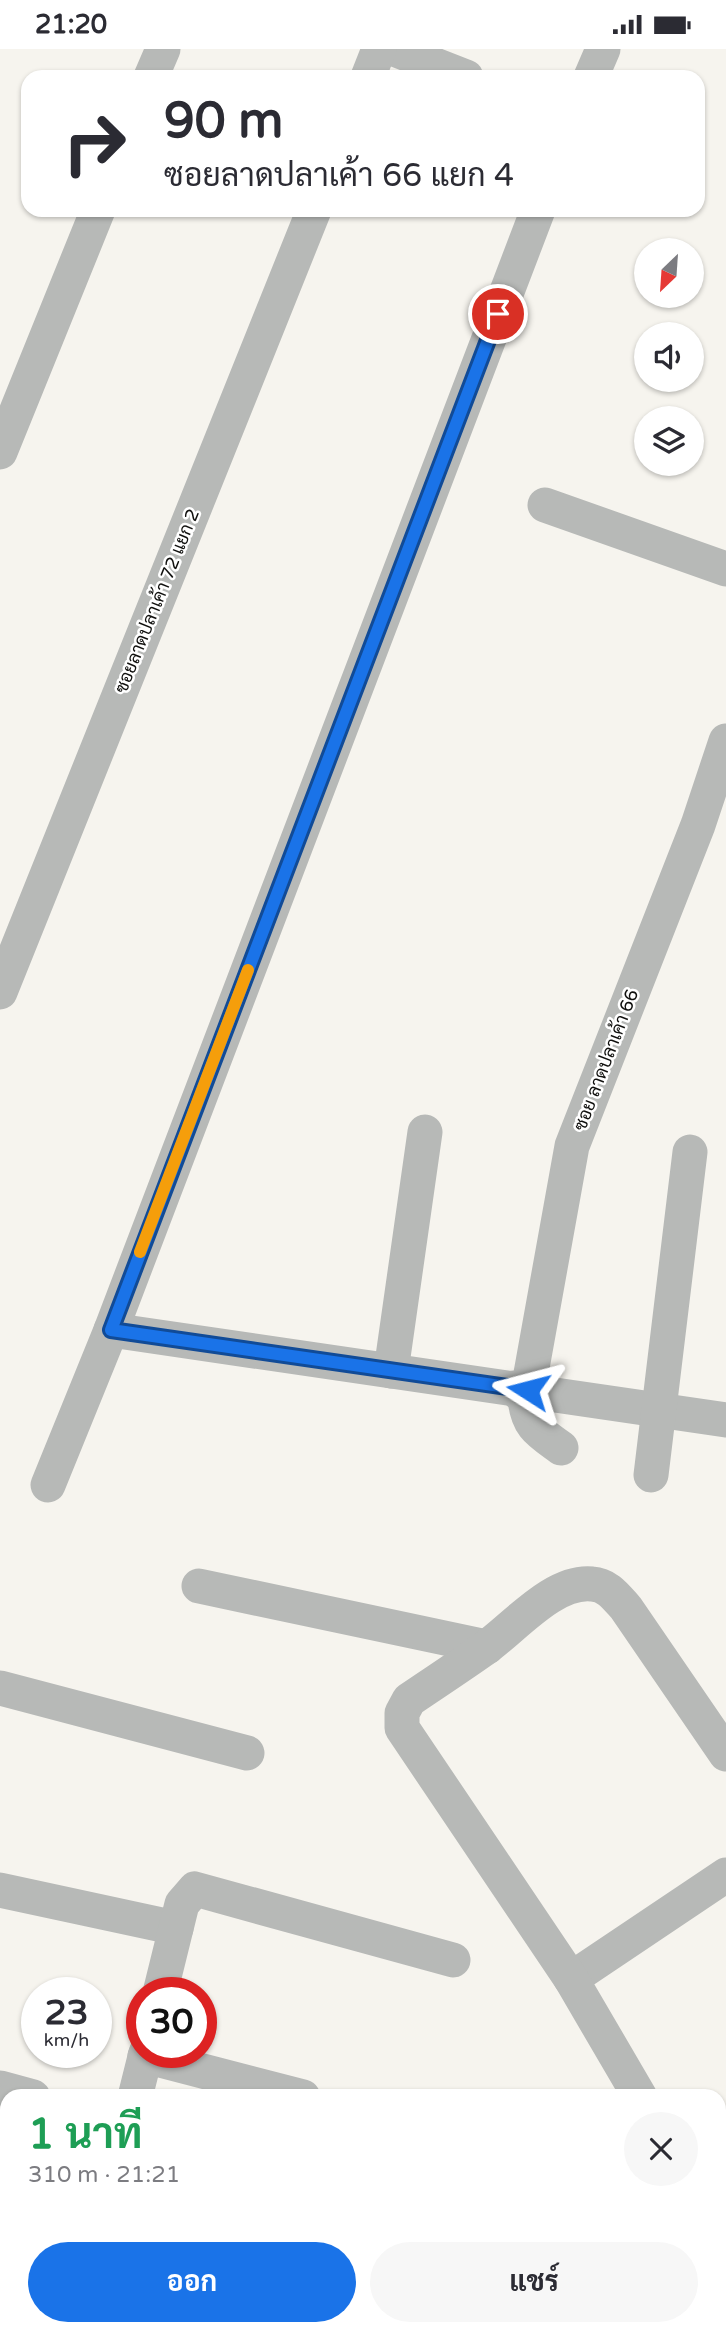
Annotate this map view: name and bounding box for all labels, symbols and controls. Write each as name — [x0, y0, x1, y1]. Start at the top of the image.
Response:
text: 21:20 — [35, 9, 107, 40]
text: 90 m — [164, 92, 283, 151]
icon: right — [49, 98, 140, 189]
text: ซอยลาดปลาเค้า 66 แยก 4 — [164, 157, 514, 195]
north arrow — [634, 238, 704, 308]
map controls — [634, 238, 704, 476]
pin — [468, 284, 528, 344]
icon: arrive — [479, 295, 517, 333]
button: sound — [634, 322, 704, 392]
button: layers — [634, 406, 704, 476]
street label: ซอยลาดปลาเค้า 72 แยก 2 — [109, 505, 204, 696]
street label: ซอย ลาดปลาเค้า 66 — [568, 986, 643, 1134]
position arrow — [491, 1353, 565, 1427]
speed limit sign: 30 — [126, 1977, 217, 2068]
text: 23 — [45, 1992, 88, 2034]
text: km/h — [44, 2029, 89, 2051]
text: 1 นาที — [28, 2109, 143, 2160]
button: close — [624, 2112, 698, 2186]
text: 310 m · 21:21 — [28, 2161, 180, 2189]
button: ออก — [28, 2242, 356, 2322]
button: แชร์ — [370, 2242, 698, 2322]

